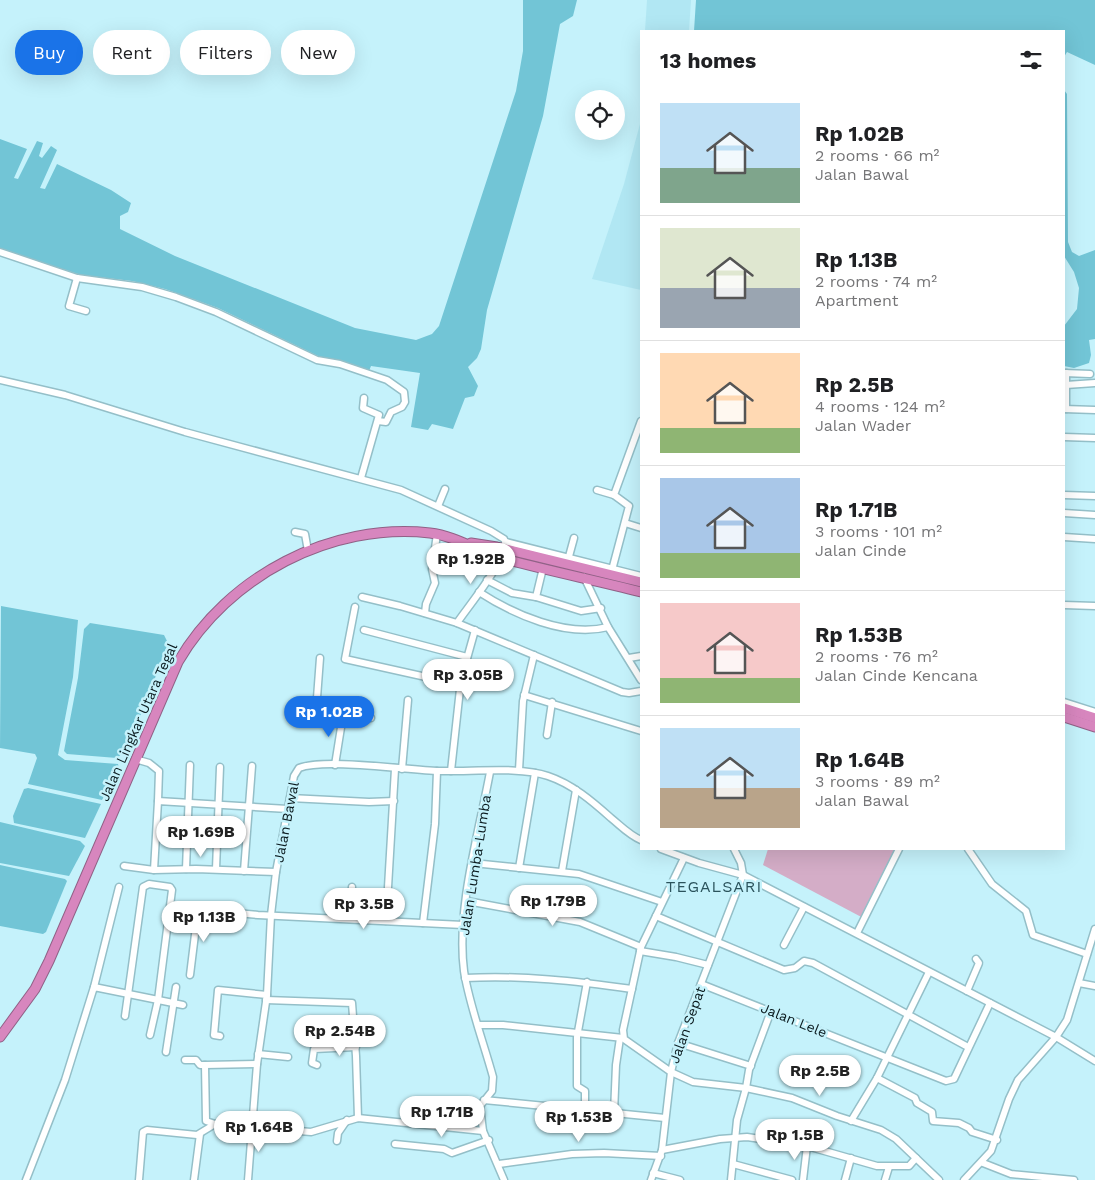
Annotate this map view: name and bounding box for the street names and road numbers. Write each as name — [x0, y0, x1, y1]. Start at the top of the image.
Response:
street label: Jalan Lingkar Utara Tegal — [96, 640, 180, 803]
street label: Jalan Bawal — [270, 780, 302, 864]
street label: Jalan Lumba-Lumba — [456, 794, 494, 936]
street label: Jalan Sepat — [666, 984, 708, 1066]
street label: Jalan Lele — [759, 999, 829, 1041]

